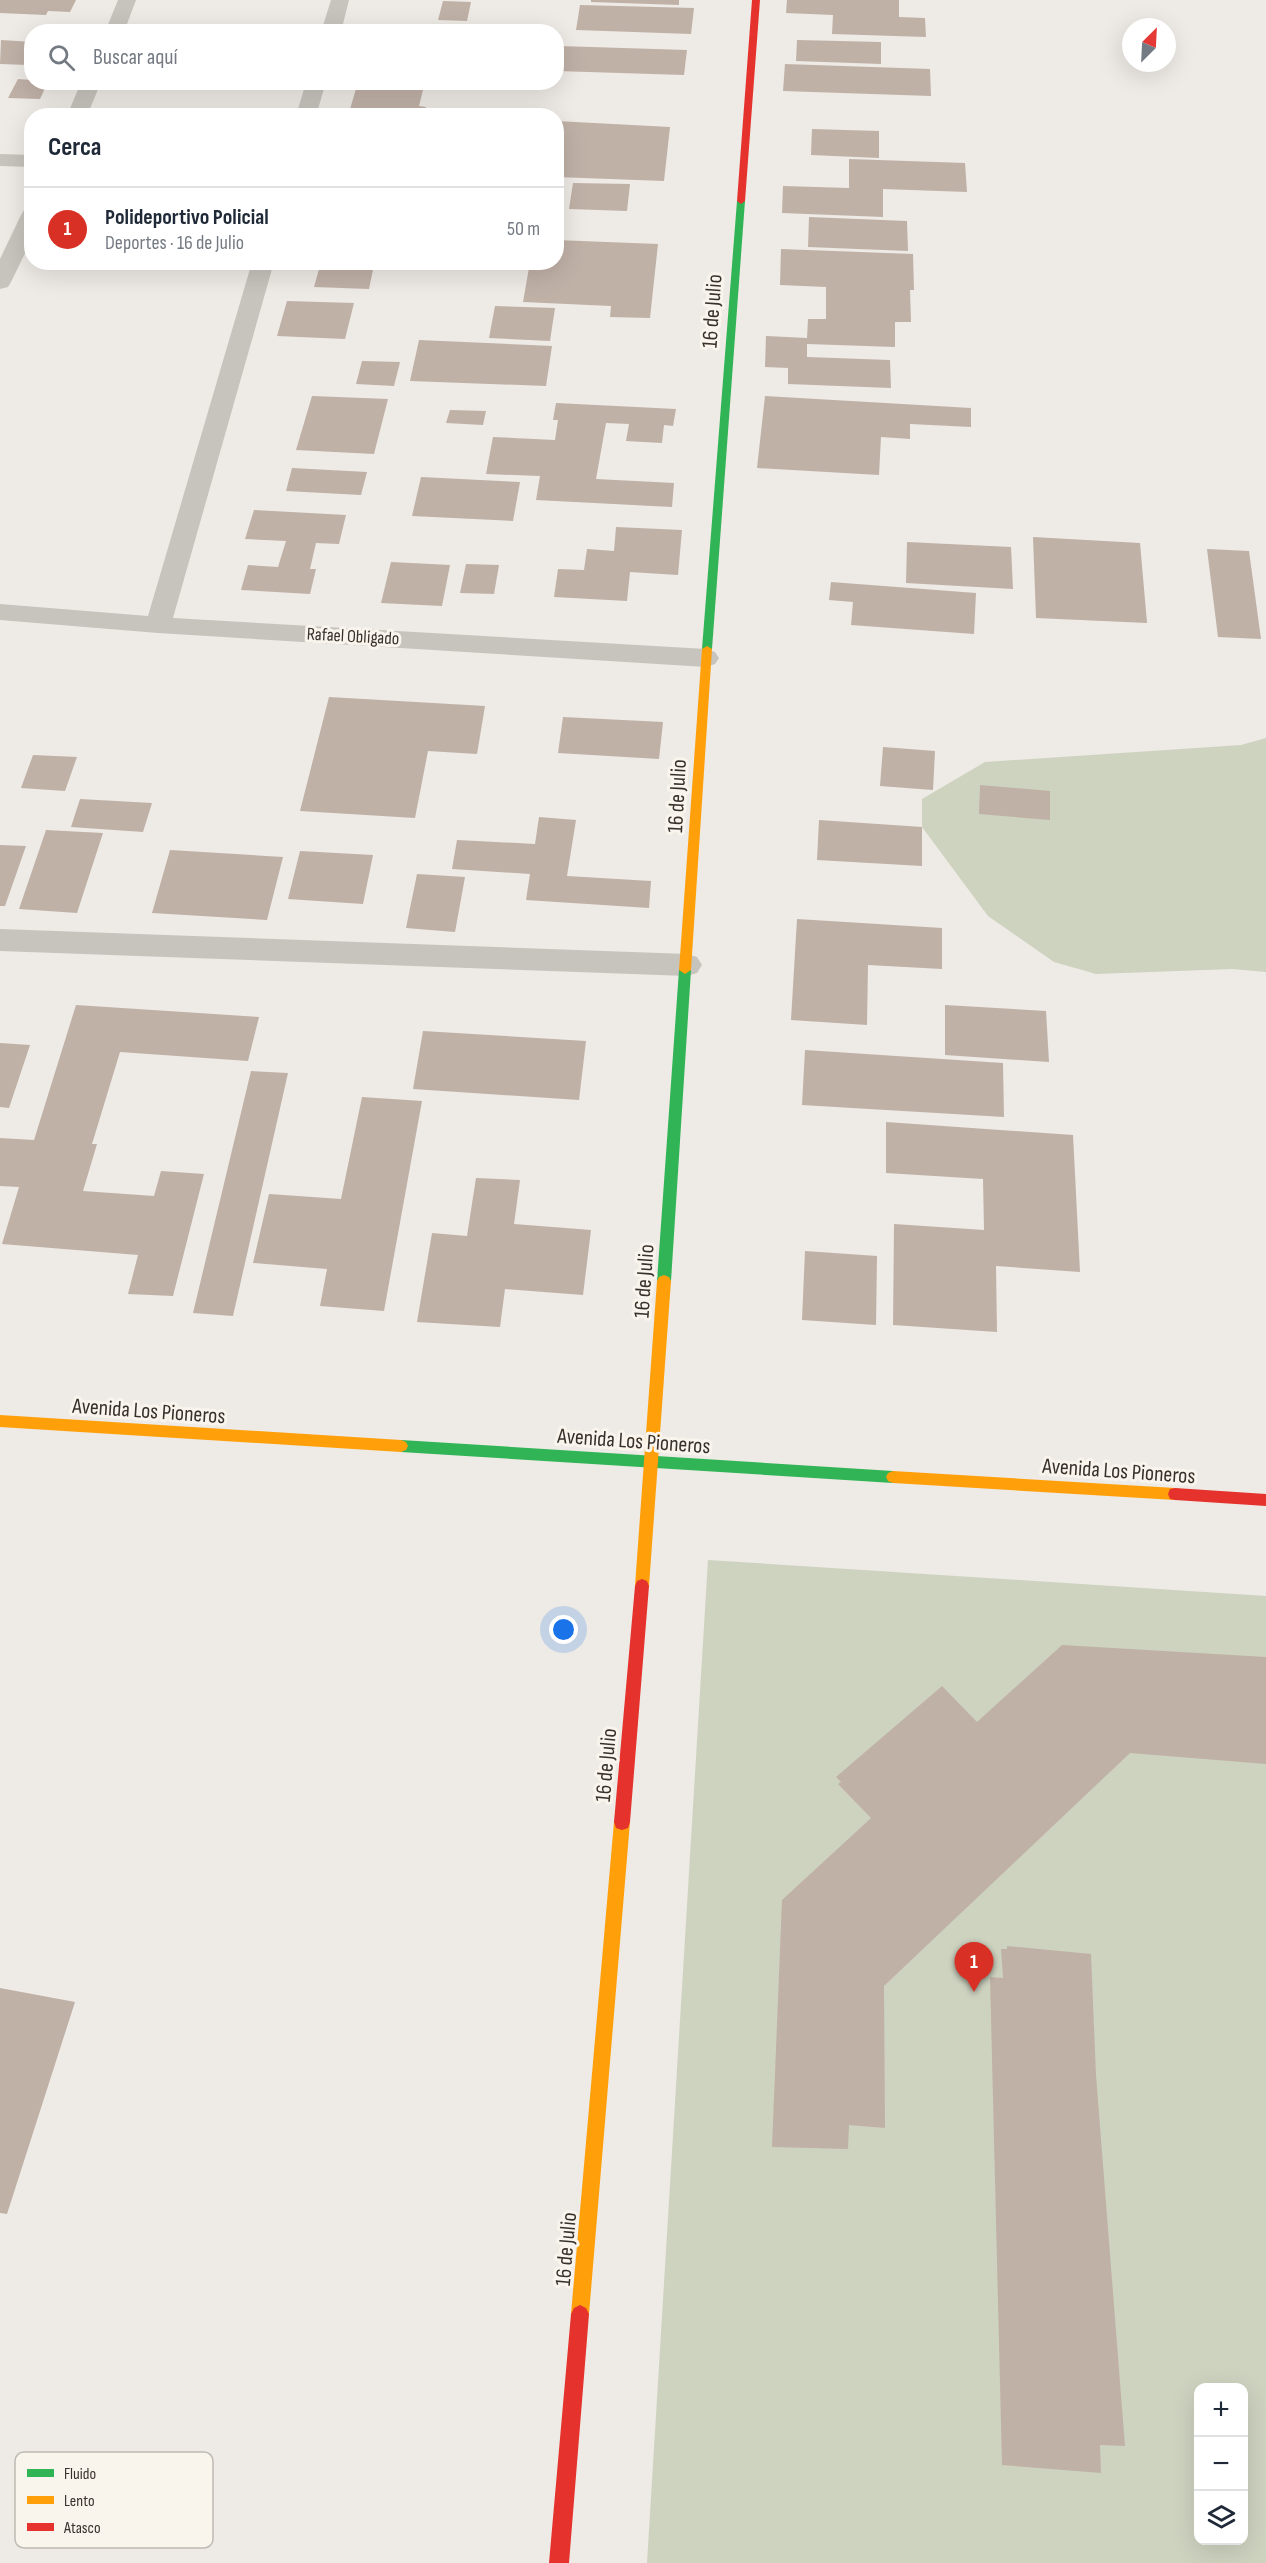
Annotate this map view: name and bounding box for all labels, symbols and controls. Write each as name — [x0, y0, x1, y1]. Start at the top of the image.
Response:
north arrow — [1122, 18, 1176, 72]
search box — [24, 24, 564, 90]
icon: search — [45, 41, 78, 74]
text: Buscar aquí — [93, 44, 178, 71]
text: Cerca — [48, 132, 101, 163]
text: Polideportivo Policial — [105, 204, 269, 231]
text: 1 — [64, 217, 71, 241]
text: 50 m — [507, 217, 540, 241]
text: Deportes · 16 de Julio — [105, 231, 244, 255]
street label: 16 de Julio — [696, 273, 729, 349]
street label: Rafael Obligado — [306, 624, 400, 649]
street label: 16 de Julio — [662, 759, 693, 834]
street label: 16 de Julio — [628, 1243, 661, 1319]
street label: Avenida Los Pioneros — [71, 1393, 226, 1430]
street label: Avenida Los Pioneros — [556, 1423, 711, 1460]
street label: Avenida Los Pioneros — [1041, 1453, 1196, 1490]
your location — [549, 1615, 578, 1644]
street label: 16 de Julio — [590, 1727, 623, 1803]
pin: 1 — [954, 1942, 994, 1992]
street label: 16 de Julio — [550, 2211, 583, 2287]
map controls — [1194, 2383, 1248, 2545]
button: + — [1194, 2383, 1248, 2437]
button: − — [1194, 2437, 1248, 2491]
legend — [15, 2452, 213, 2548]
text: Fluido — [64, 2465, 96, 2484]
button: layers — [1194, 2491, 1248, 2545]
text: Lento — [64, 2492, 95, 2511]
text: Atasco — [63, 2519, 101, 2538]

